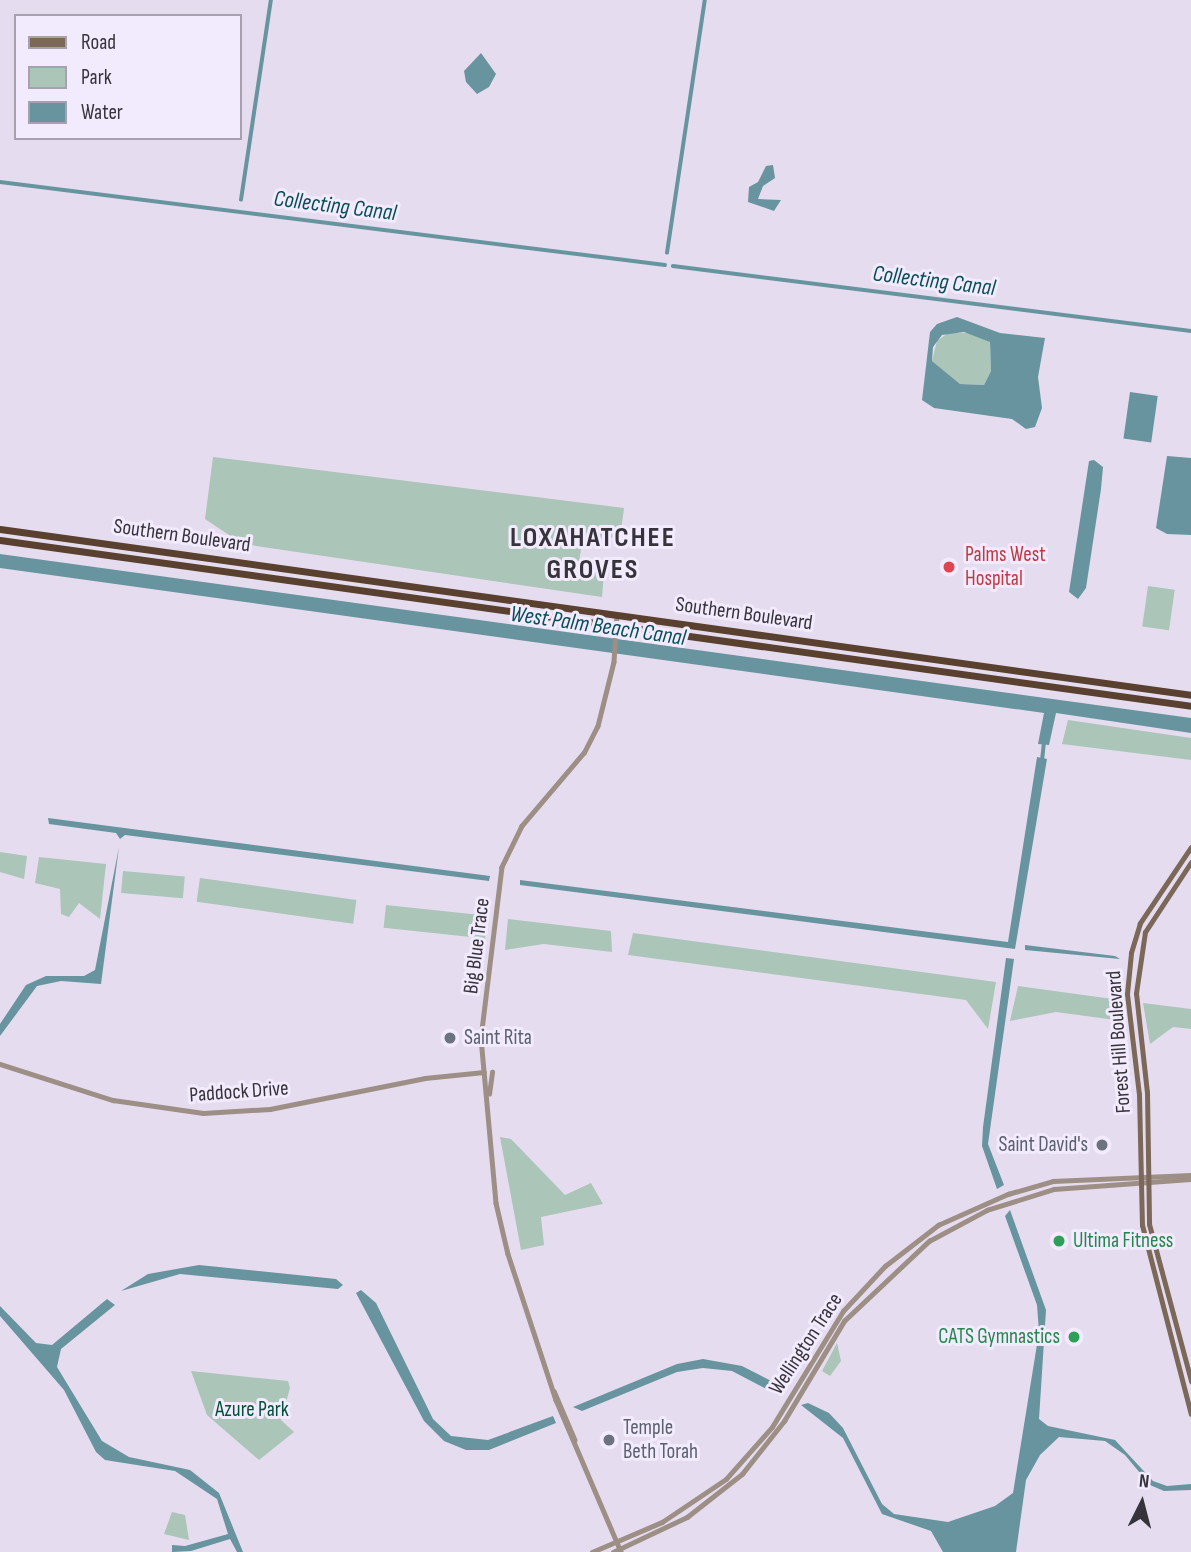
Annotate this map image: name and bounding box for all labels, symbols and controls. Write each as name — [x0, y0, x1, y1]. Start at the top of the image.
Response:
legend — [14, 14, 242, 140]
text: Road — [81, 30, 116, 55]
text: Park — [81, 65, 112, 90]
text: Water — [81, 100, 123, 125]
water label: Collecting Canal — [272, 185, 398, 227]
water label: Collecting Canal — [871, 260, 997, 302]
street label: Southern Boulevard — [112, 514, 252, 558]
district label: LOXAHATCHEE GROVES — [511, 521, 675, 587]
place label: Palms West Hospital — [965, 542, 1046, 592]
marker: Palms West Hospital — [939, 557, 959, 577]
street label: Southern Boulevard — [674, 592, 814, 636]
water label: West Palm Beach Canal — [509, 600, 687, 652]
street label: Big Blue Trace — [459, 897, 495, 995]
street label: Forest Hill Boulevard — [1101, 970, 1137, 1114]
place label: Saint Rita — [464, 1025, 532, 1051]
marker: Saint Rita — [442, 1030, 458, 1046]
street label: Paddock Drive — [189, 1076, 289, 1108]
place label: Saint David's — [998, 1132, 1088, 1158]
marker: Saint David's — [1094, 1137, 1110, 1153]
place label: Ultima Fitness — [1073, 1228, 1173, 1254]
marker: Ultima Fitness — [1051, 1233, 1067, 1249]
street label: Wellington Trace — [764, 1289, 848, 1399]
place label: CATS Gymnastics — [938, 1324, 1060, 1350]
marker: CATS Gymnastics — [1066, 1329, 1082, 1345]
park label: Azure Park — [215, 1397, 289, 1423]
place label: Temple Beth Torah — [623, 1415, 698, 1465]
marker: Temple Beth Torah — [601, 1432, 617, 1448]
north arrow — [1107, 1468, 1177, 1538]
text: N — [1138, 1470, 1150, 1494]

